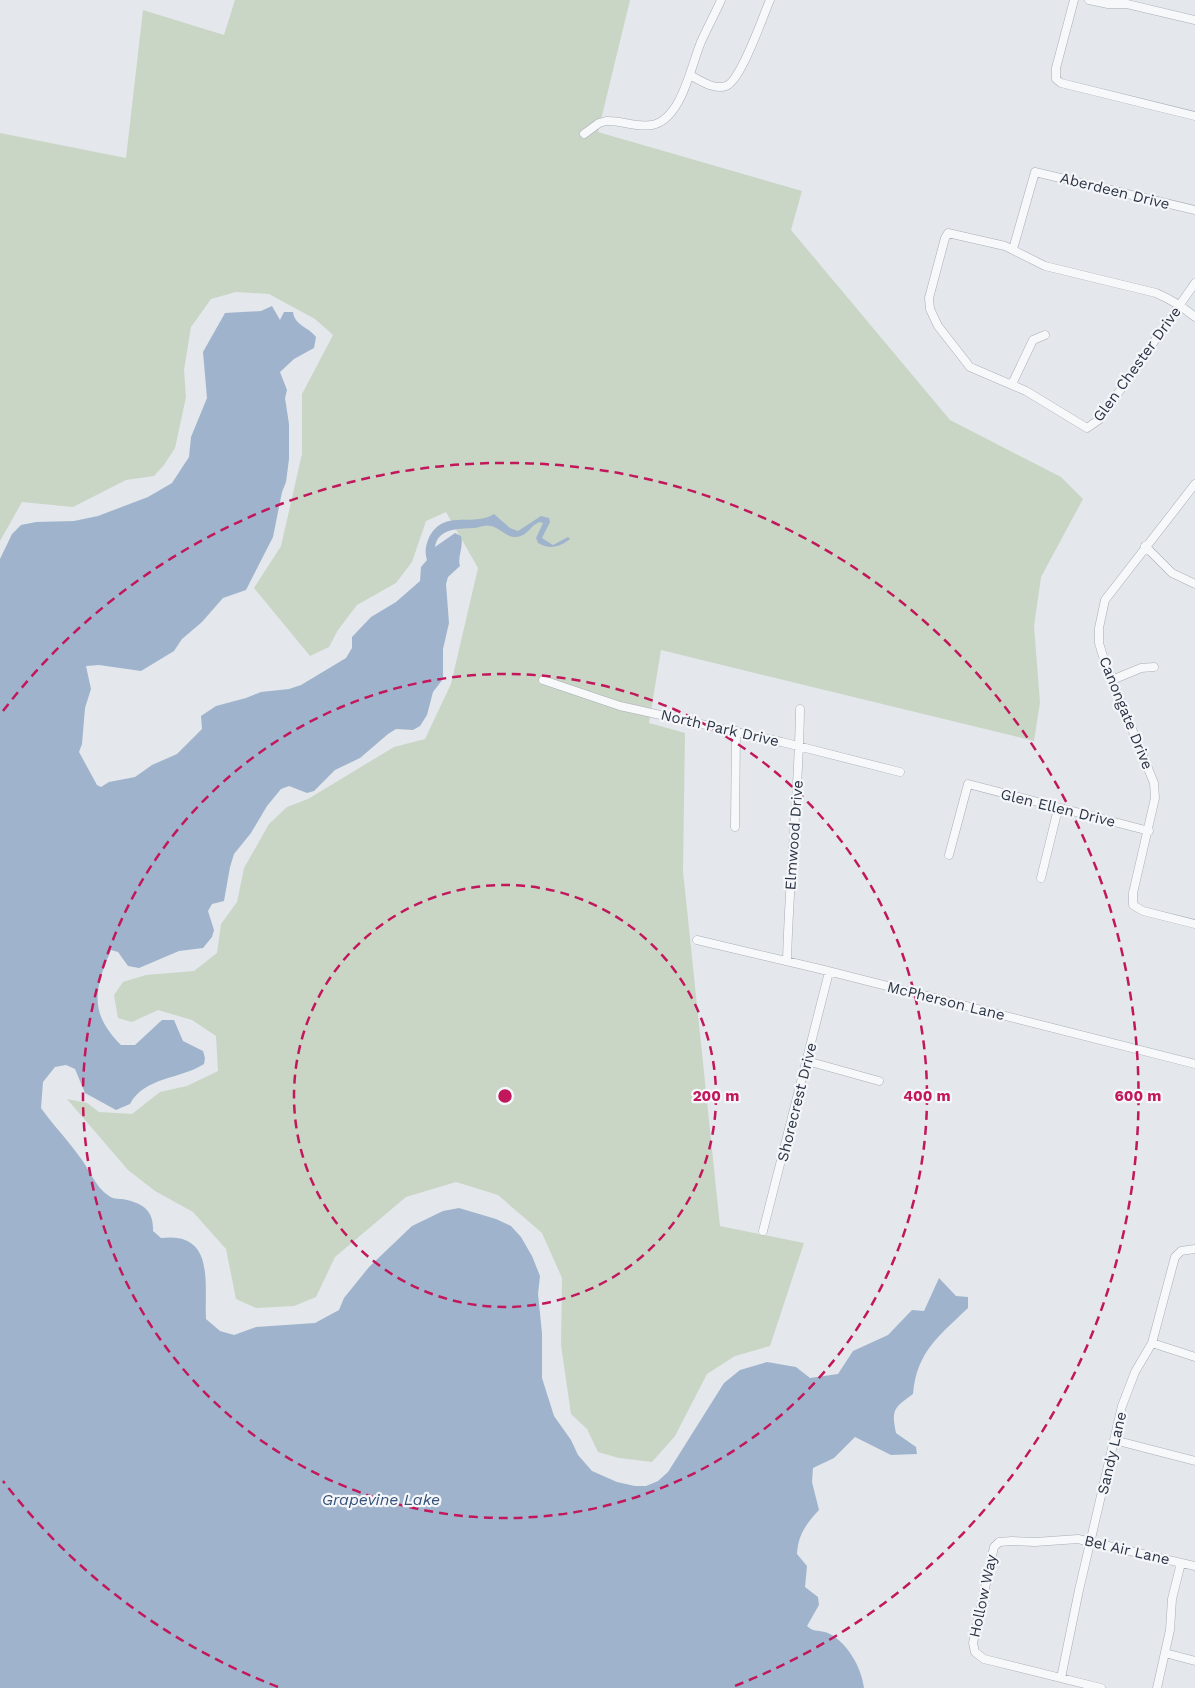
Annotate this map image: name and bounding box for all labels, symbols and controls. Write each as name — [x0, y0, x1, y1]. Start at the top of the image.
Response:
street label: Aberdeen Drive — [1058, 169, 1172, 213]
street label: Glen Chester Drive — [1089, 303, 1185, 425]
street label: Canongate Drive — [1095, 654, 1157, 772]
street label: North Park Drive — [659, 706, 781, 750]
street label: Elmwood Drive — [781, 779, 807, 891]
street label: Glen Ellen Drive — [999, 785, 1117, 831]
street label: McPherson Lane — [885, 978, 1007, 1024]
street label: Shorecrest Drive — [774, 1041, 820, 1163]
centre of rings — [496, 1087, 514, 1105]
text: 200 m — [693, 1087, 739, 1105]
text: 400 m — [903, 1087, 951, 1105]
text: 600 m — [1115, 1087, 1161, 1105]
street label: Sandy Lane — [1094, 1410, 1130, 1496]
water label: Grapevine Lake — [322, 1490, 440, 1509]
street label: Bel Air Lane — [1082, 1531, 1172, 1569]
street label: Hollow Way — [965, 1553, 1001, 1639]

